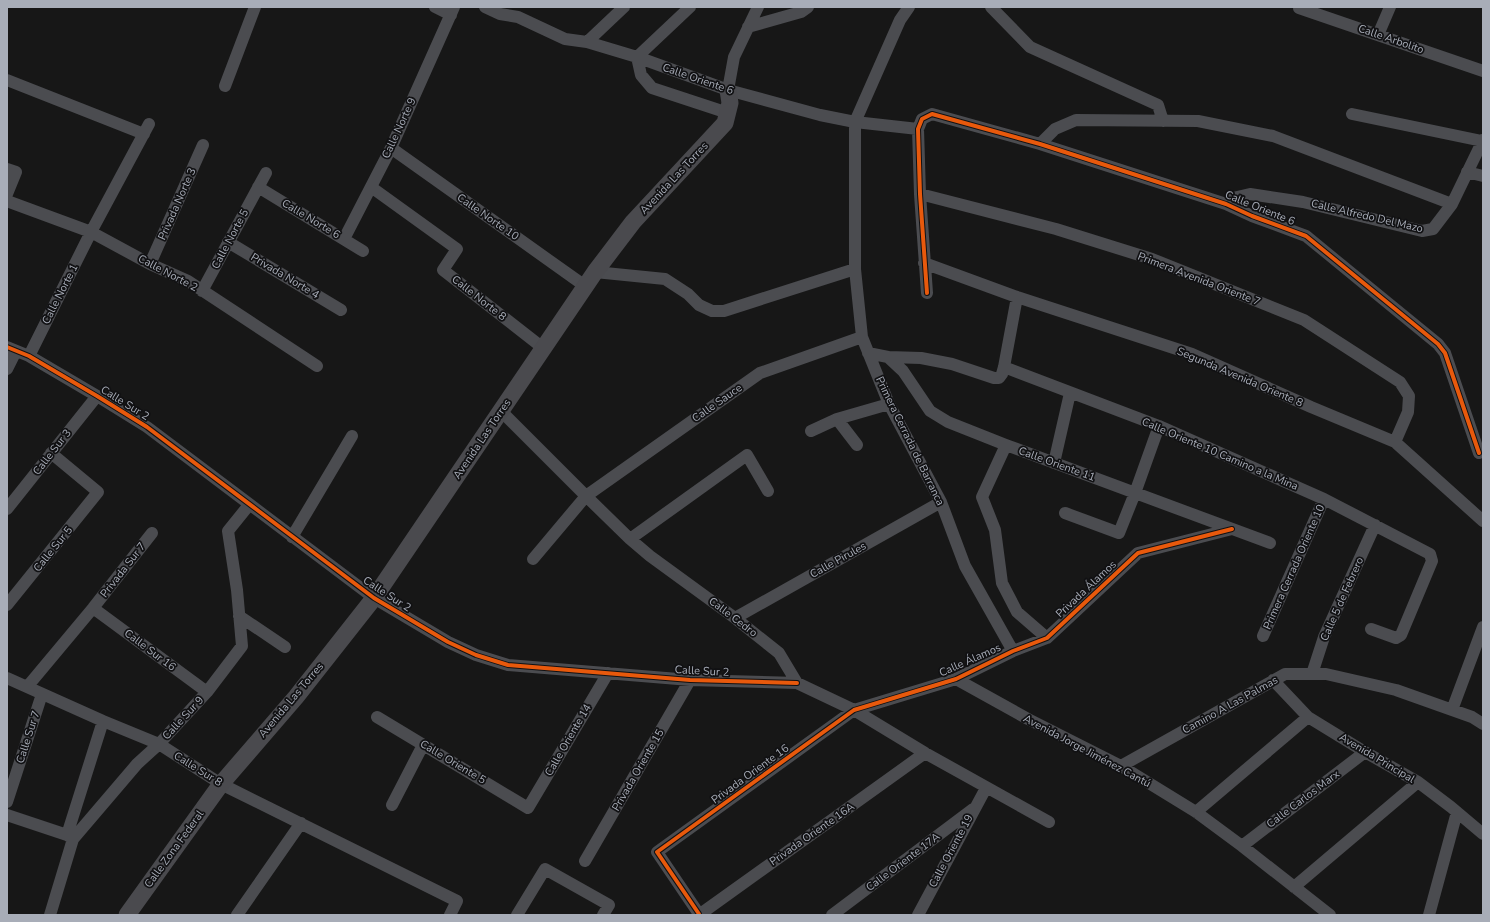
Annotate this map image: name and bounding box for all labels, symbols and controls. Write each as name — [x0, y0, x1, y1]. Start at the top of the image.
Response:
street label: Calle Arbolito — [1356, 21, 1426, 57]
street label: Calle Oriente 6 — [660, 60, 736, 98]
street label: Calle Norte 9 — [378, 95, 420, 161]
street label: Avenida Las Torres — [637, 139, 711, 217]
street label: Privada Norte 3 — [154, 166, 200, 242]
street label: Calle Oriente 6 — [1223, 187, 1298, 229]
street label: Calle Norte 10 — [454, 190, 522, 244]
street label: Calle Norte 6 — [279, 196, 343, 243]
street label: Calle Alfredo Del Mazo — [1309, 196, 1425, 236]
street label: Calle Norte 5 — [208, 206, 252, 272]
street label: Primera Avenida Oriente 7 — [1135, 249, 1263, 309]
street label: Privada Norte 4 — [248, 250, 322, 303]
street label: Calle Norte 2 — [135, 251, 201, 295]
street label: Calle Norte 1 — [38, 261, 82, 327]
street label: Calle Norte 8 — [448, 272, 510, 324]
street label: Segunda Avenida Oriente 8 — [1175, 344, 1306, 411]
street label: Primera Cerrada de Barranca — [872, 374, 948, 508]
street label: Calle Sauce — [689, 380, 745, 426]
street label: Calle Sur 2 — [98, 382, 152, 424]
street label: Avenida Las Torres — [450, 396, 514, 482]
street label: Calle Oriente 10 Camino a la Mina — [1139, 414, 1301, 494]
street label: Calle Sur 3 — [29, 426, 75, 478]
street label: Calle Oriente 11 — [1016, 443, 1098, 485]
street label: Primera Cerrada Oriente 10 — [1260, 502, 1329, 632]
street label: Calle Sur 5 — [30, 523, 76, 575]
street label: Calle Pirules — [807, 538, 869, 582]
street label: Privada Sur 7 — [97, 539, 149, 601]
street label: Calle 5 de Febrero — [1317, 555, 1367, 643]
street label: Privada Álamos — [1052, 556, 1120, 621]
street label: Calle Sur 2 — [360, 573, 414, 615]
street label: Calle Cedro — [706, 594, 760, 640]
street label: Calle Sur 16 — [121, 626, 179, 675]
street label: Calle Álamos — [936, 639, 1003, 680]
street label: Avenida Las Torres — [255, 659, 327, 741]
street label: Calle Sur 2 — [674, 662, 730, 680]
street label: Camino A Las Palmas — [1179, 672, 1281, 738]
street label: Calle Sur 9 — [159, 693, 207, 743]
street label: Calle Oriente 14 — [541, 701, 595, 779]
street label: Calle Sur 7 — [12, 709, 44, 765]
street label: Avenida Jorge Jiménez Cantú — [1021, 711, 1153, 791]
street label: Privada Oriente 15 — [608, 726, 668, 814]
street label: Avenida Principal — [1336, 729, 1418, 787]
street label: Calle Oriente 5 — [417, 736, 489, 788]
street label: Privada Oriente 16 — [708, 741, 792, 807]
street label: Calle Sur 8 — [171, 748, 225, 790]
street label: Calle Carlos Marx — [1263, 767, 1343, 831]
street label: Privada Oriente 16A — [767, 799, 857, 869]
street label: Calle Zona Federal — [141, 807, 208, 891]
street label: Calle Oriente 19 — [925, 812, 977, 890]
street label: Calle Oriente 17A — [863, 829, 943, 895]

